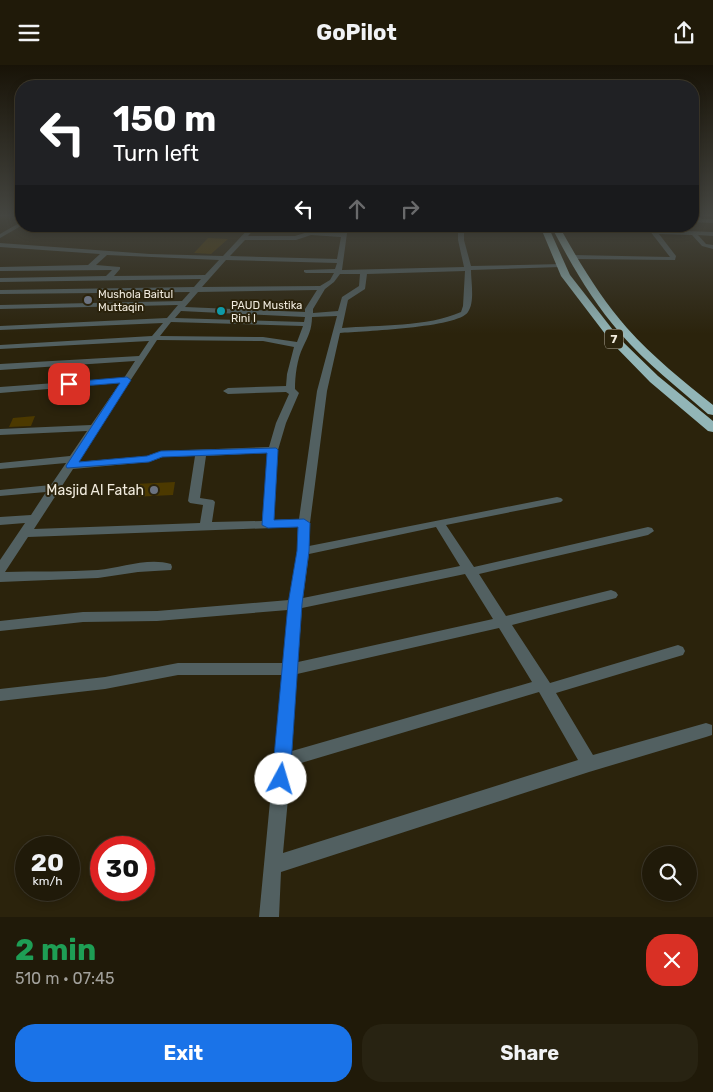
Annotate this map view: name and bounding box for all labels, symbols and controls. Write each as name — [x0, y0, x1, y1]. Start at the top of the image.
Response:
icon: menu — [15, 19, 43, 47]
text: GoPilot — [316, 19, 397, 46]
icon: share — [670, 19, 698, 47]
text: 150 m — [113, 98, 216, 140]
icon: left — [30, 100, 95, 165]
text: Turn left — [113, 140, 199, 167]
icon: left — [290, 195, 318, 223]
icon: ahead — [343, 195, 371, 223]
icon: right — [396, 195, 424, 223]
place label: Mushola Baitul Muttaqin — [98, 288, 173, 314]
marker: Mushola Baitul Muttaqin — [82, 294, 94, 306]
place label: PAUD Mustika Rini I — [231, 299, 302, 325]
marker: PAUD Mustika Rini I — [215, 305, 227, 317]
road number: 7 — [605, 329, 623, 349]
pin — [48, 363, 90, 405]
icon: arrive — [55, 370, 83, 398]
place label: Masjid Al Fatah — [46, 482, 144, 499]
marker: Masjid Al Fatah — [148, 484, 160, 496]
position arrow — [254, 752, 306, 804]
speed limit sign: 30 — [90, 836, 155, 901]
map controls — [642, 846, 697, 901]
button: search — [642, 846, 697, 901]
text: 20 — [31, 848, 64, 877]
text: km/h — [33, 874, 62, 888]
text: 2 min — [15, 932, 96, 968]
button: close — [646, 934, 698, 986]
text: 510 m · 07:45 — [15, 969, 114, 988]
button: Exit — [15, 1024, 352, 1082]
button: Share — [362, 1024, 698, 1082]

